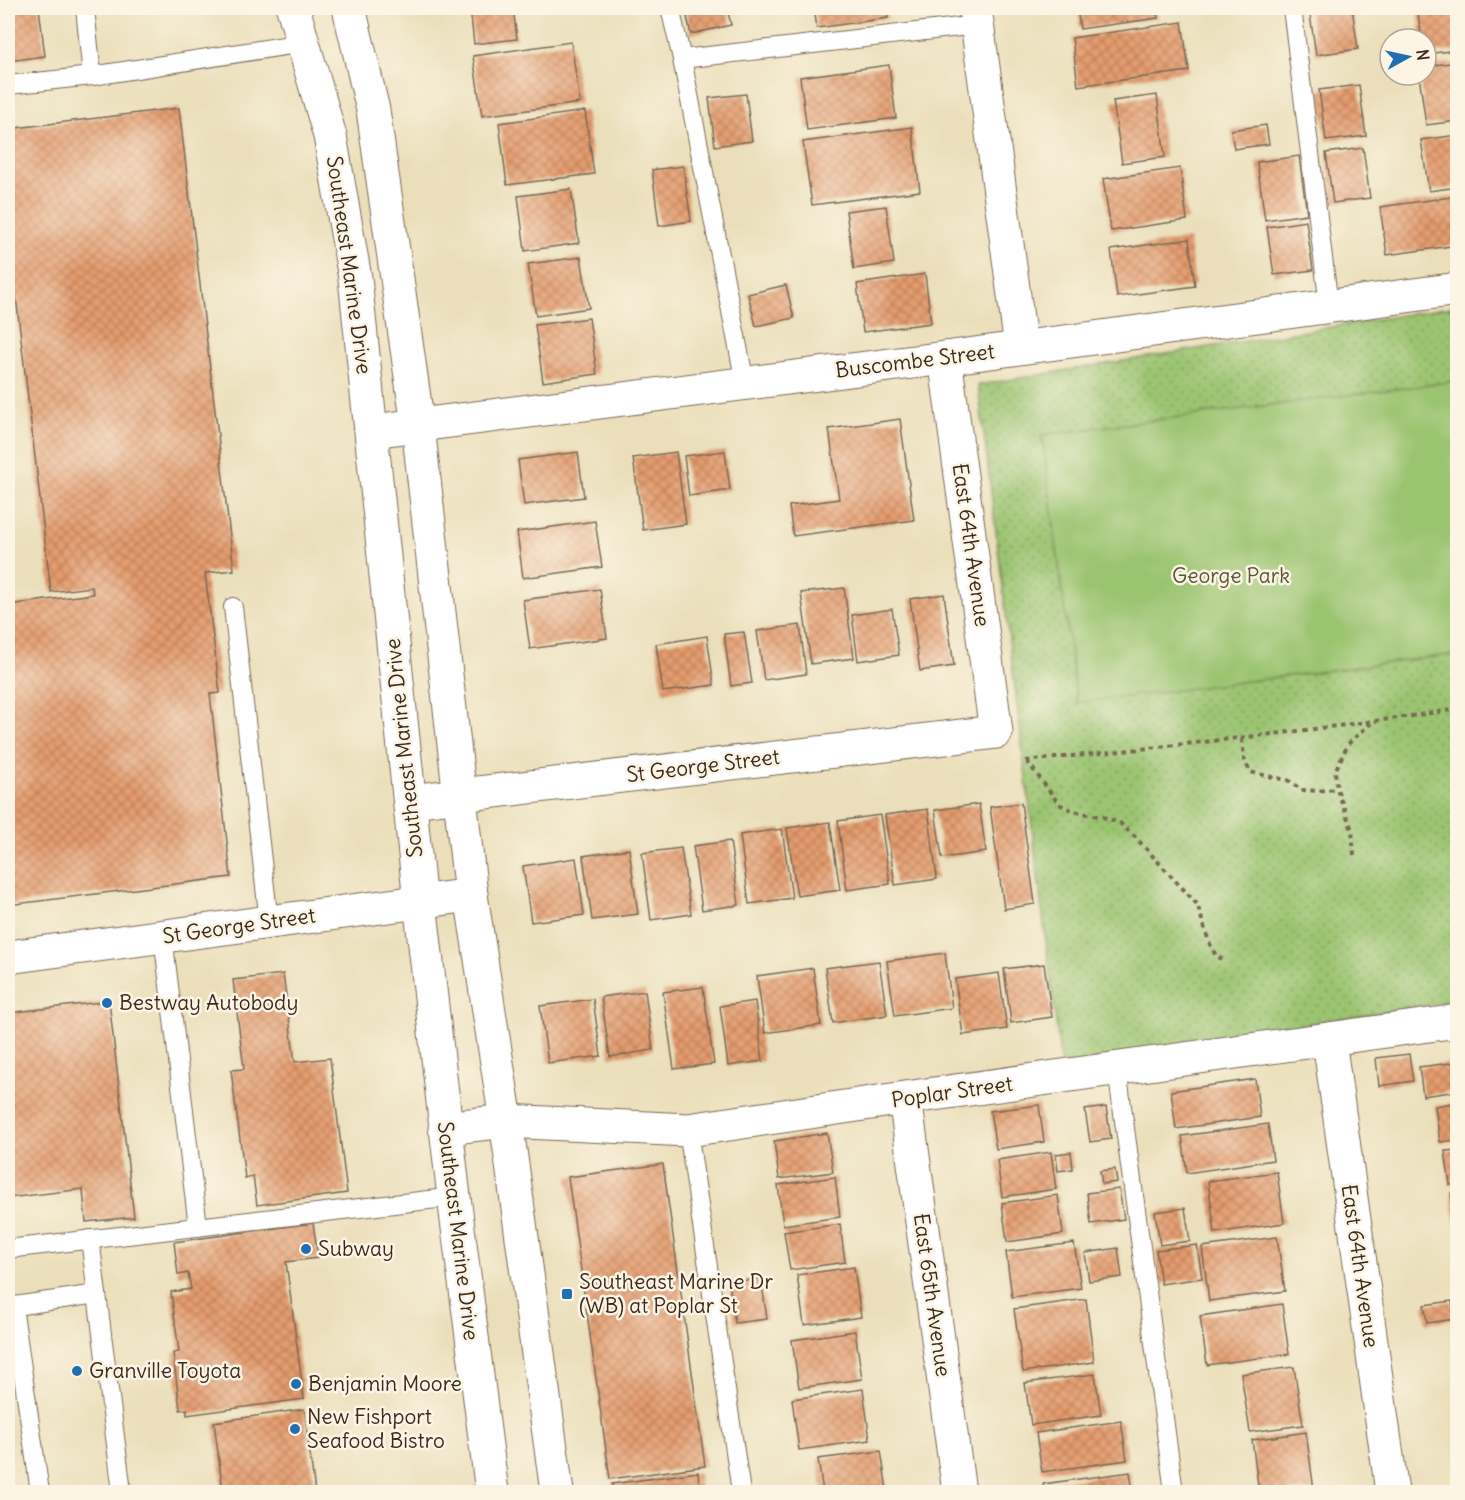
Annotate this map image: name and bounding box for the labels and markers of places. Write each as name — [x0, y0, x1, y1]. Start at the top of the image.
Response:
place label: Bestway Autobody — [119, 989, 298, 1016]
marker: Bestway Autobody — [100, 996, 114, 1010]
place label: Subway — [318, 1235, 394, 1262]
marker: Subway — [299, 1242, 313, 1256]
place label: Southeast Marine Dr (WB) at Poplar St — [579, 1268, 773, 1319]
marker: Southeast Marine Dr (WB) at Poplar St — [560, 1287, 574, 1301]
place label: Granville Toyota — [89, 1357, 241, 1384]
marker: Granville Toyota — [70, 1364, 84, 1378]
place label: Benjamin Moore — [308, 1370, 462, 1397]
marker: Benjamin Moore — [289, 1377, 303, 1391]
place label: New Fishport Seafood Bistro — [307, 1403, 445, 1454]
marker: New Fishport Seafood Bistro — [288, 1422, 302, 1436]

